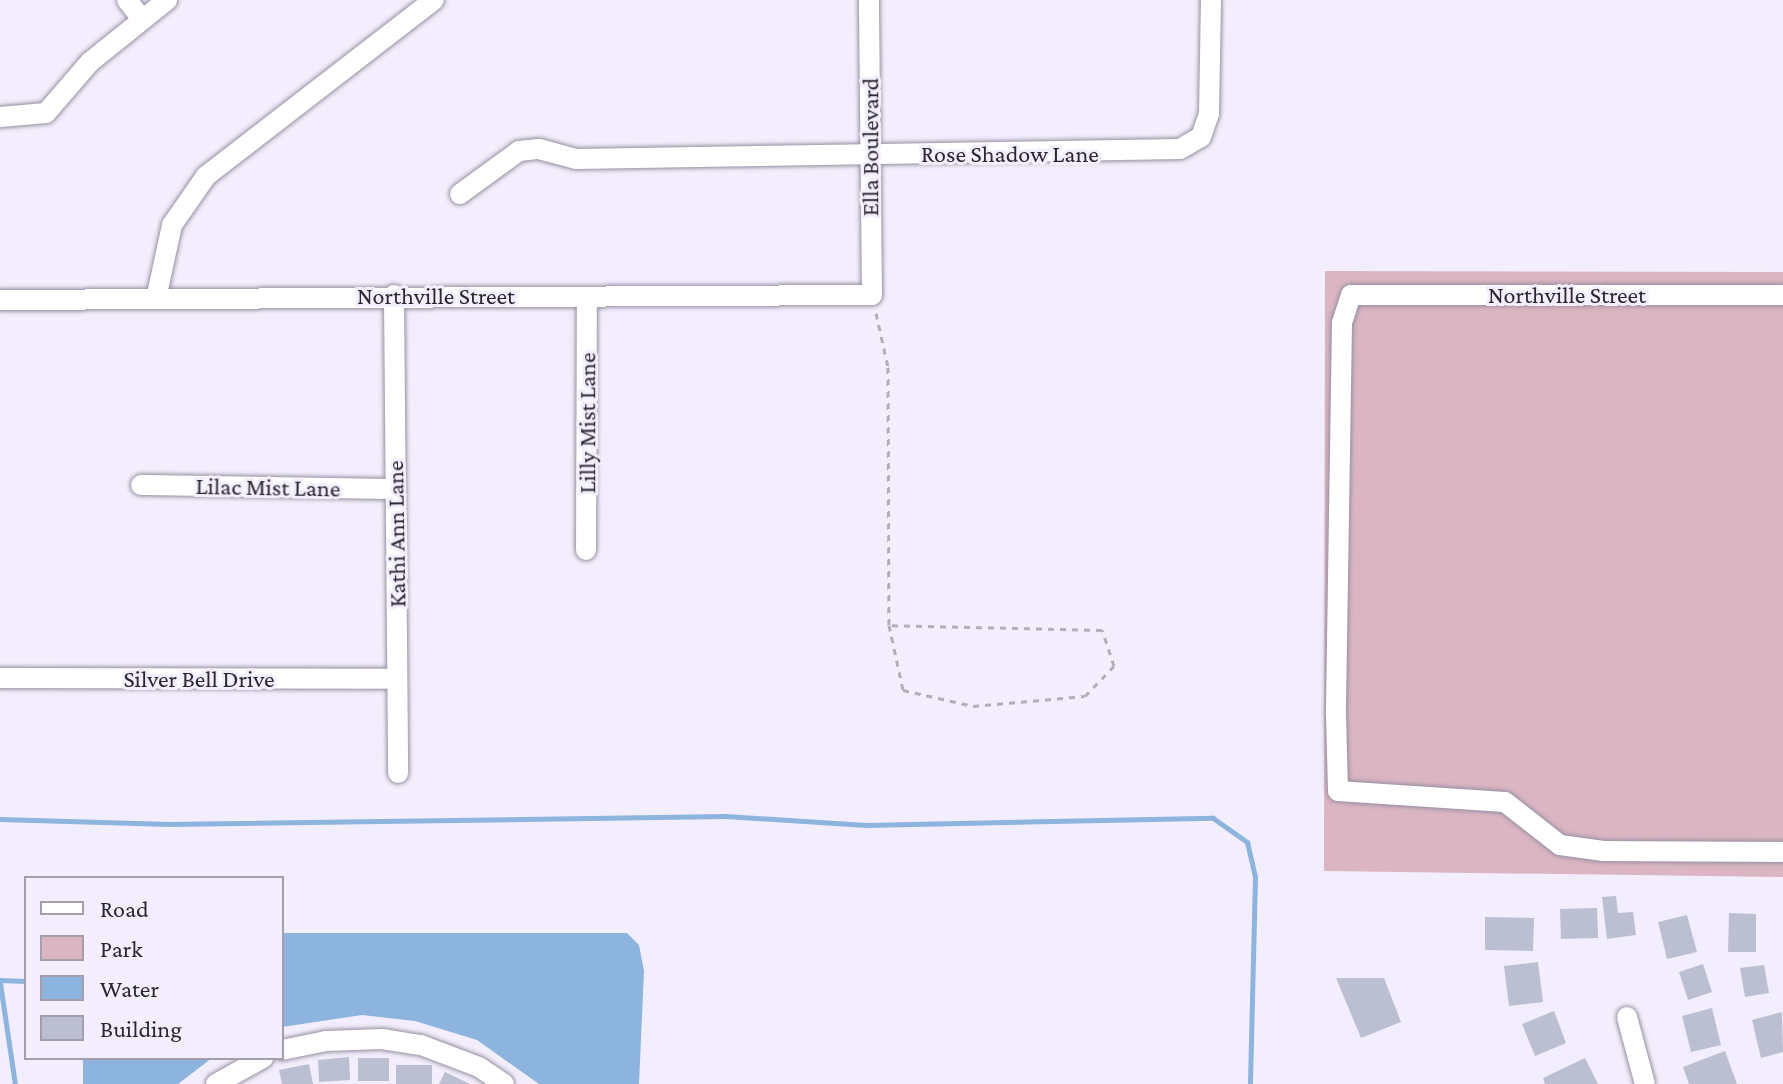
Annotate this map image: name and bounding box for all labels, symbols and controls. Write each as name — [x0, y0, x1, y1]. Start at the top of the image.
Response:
street label: Ella Boulevard — [856, 78, 884, 216]
street label: Rose Shadow Lane — [921, 140, 1099, 168]
street label: Northville Street — [1488, 281, 1646, 309]
street label: Northville Street — [357, 282, 515, 310]
street label: Lilly Mist Lane — [573, 352, 601, 494]
street label: Kathi Ann Lane — [380, 460, 412, 608]
street label: Lilac Mist Lane — [195, 471, 341, 503]
street label: Silver Bell Drive — [123, 665, 275, 693]
legend — [24, 876, 284, 1060]
text: Road — [100, 895, 149, 922]
text: Park — [100, 935, 143, 962]
text: Water — [100, 975, 159, 1002]
text: Building — [100, 1015, 182, 1042]

